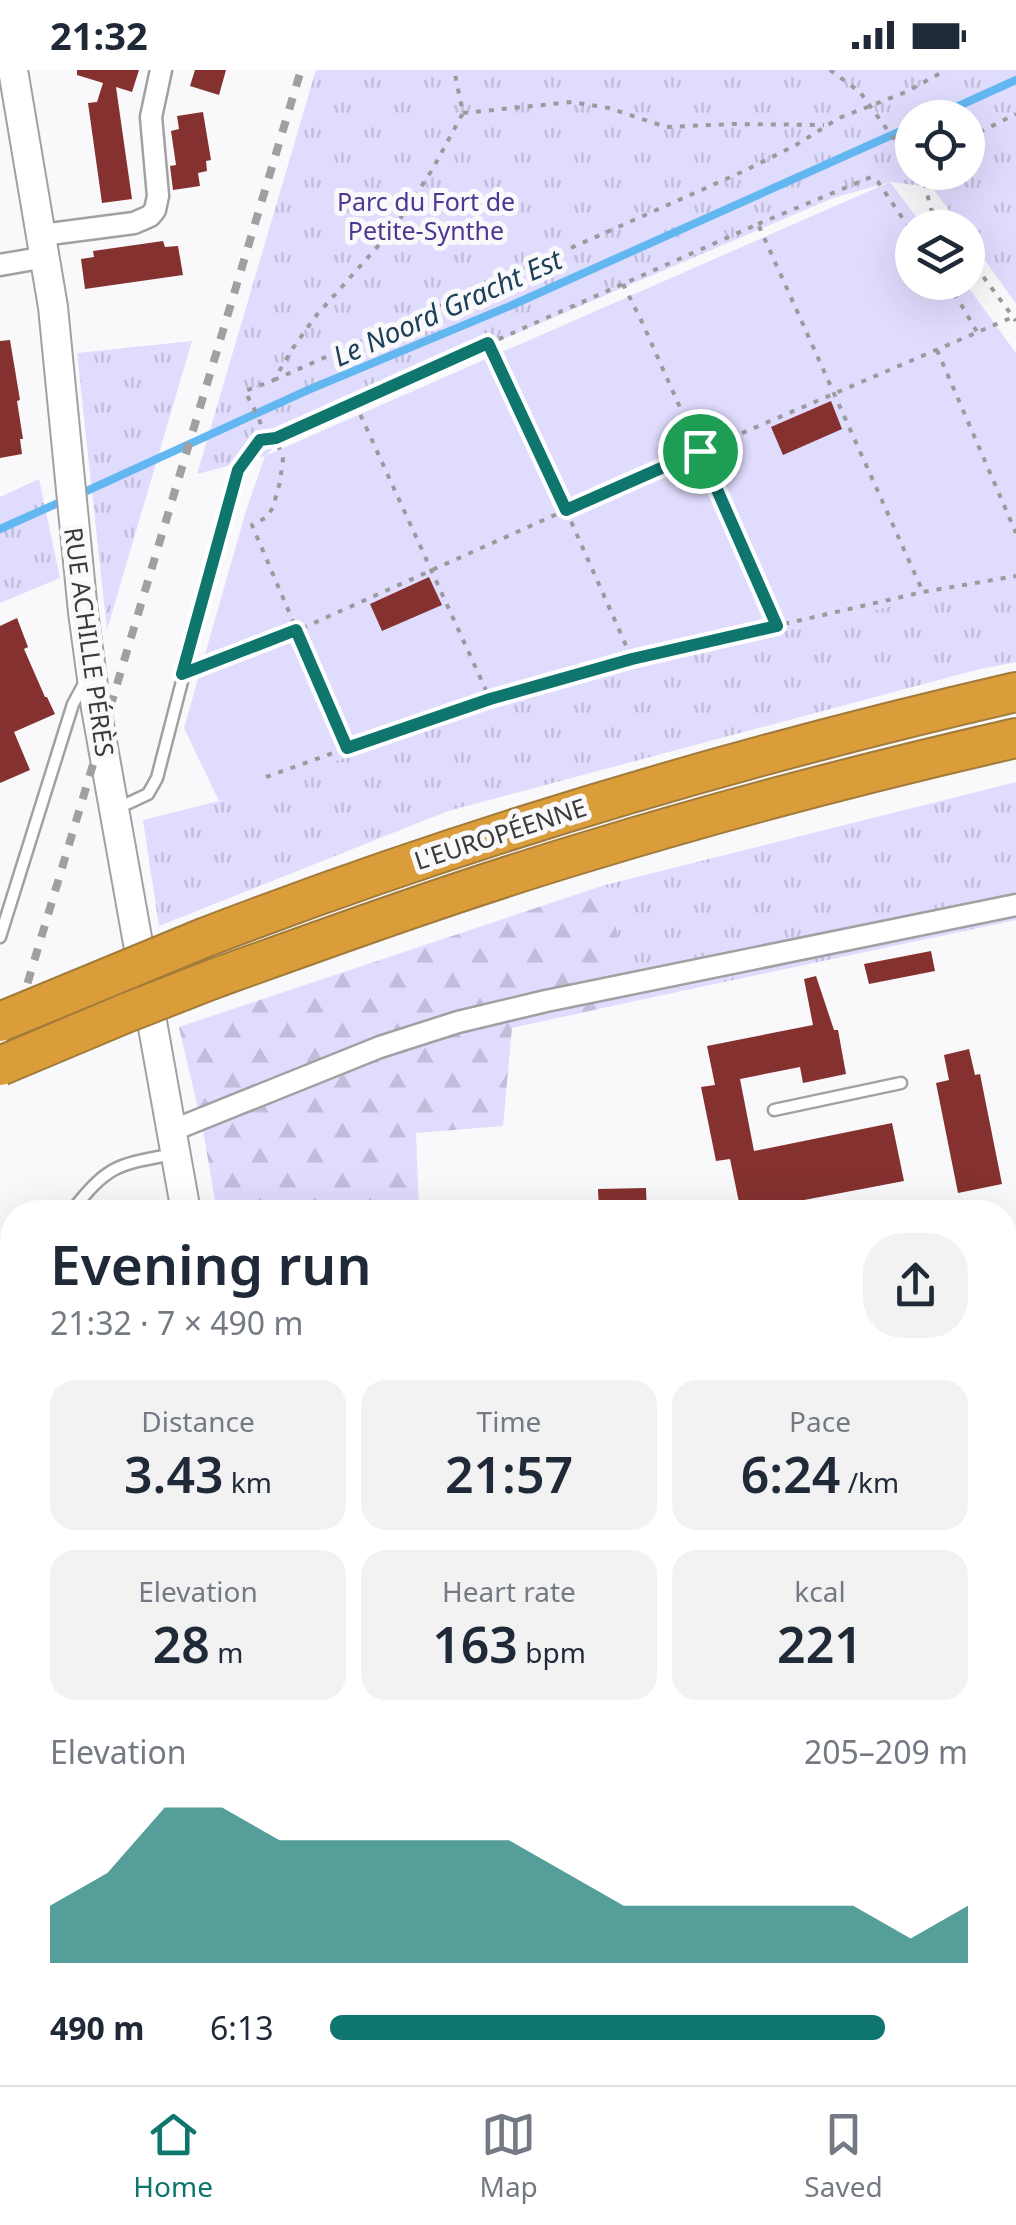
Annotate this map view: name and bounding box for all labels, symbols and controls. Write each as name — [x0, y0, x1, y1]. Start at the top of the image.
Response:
text: 21:32 — [50, 9, 148, 61]
map controls — [895, 100, 985, 300]
button: locate — [895, 100, 985, 190]
park label: Parc du Fort de Petite-Synthe — [337, 184, 515, 247]
button: layers — [895, 210, 985, 300]
water label: Le Noord Gracht Est — [327, 239, 569, 375]
pin — [658, 409, 743, 494]
icon: arrive — [673, 424, 728, 479]
street label: RUE ACHILLE PÉRÈS — [57, 525, 123, 759]
street label: L'EUROPÉENNE — [410, 789, 590, 877]
text: Evening run — [50, 1226, 371, 1301]
button: share — [863, 1233, 968, 1338]
text: 21:32 · 7 × 490 m — [50, 1301, 303, 1344]
text: Distance — [141, 1402, 255, 1440]
text: Time — [477, 1402, 541, 1440]
text: Pace — [789, 1402, 851, 1440]
text: 3.43 — [124, 1440, 224, 1508]
text: 21:57 — [445, 1440, 573, 1508]
text: 6:24 — [741, 1440, 840, 1508]
text: km — [224, 1463, 272, 1501]
text: /km — [840, 1463, 899, 1501]
text: Elevation — [138, 1572, 258, 1610]
text: Heart rate — [442, 1572, 576, 1610]
text: kcal — [794, 1572, 846, 1610]
text: 28 — [153, 1610, 210, 1678]
text: 163 — [432, 1610, 518, 1678]
text: 221 — [777, 1610, 863, 1678]
text: m — [210, 1633, 243, 1671]
text: bpm — [518, 1633, 586, 1671]
text: Elevation — [50, 1730, 187, 1773]
text: 205–209 m — [804, 1730, 968, 1773]
text: 490 m — [50, 2006, 144, 2049]
text: 6:13 — [210, 2006, 274, 2049]
tab: Home — [133, 2107, 213, 2205]
tab: Map — [479, 2107, 538, 2205]
tab: Saved — [804, 2107, 883, 2205]

